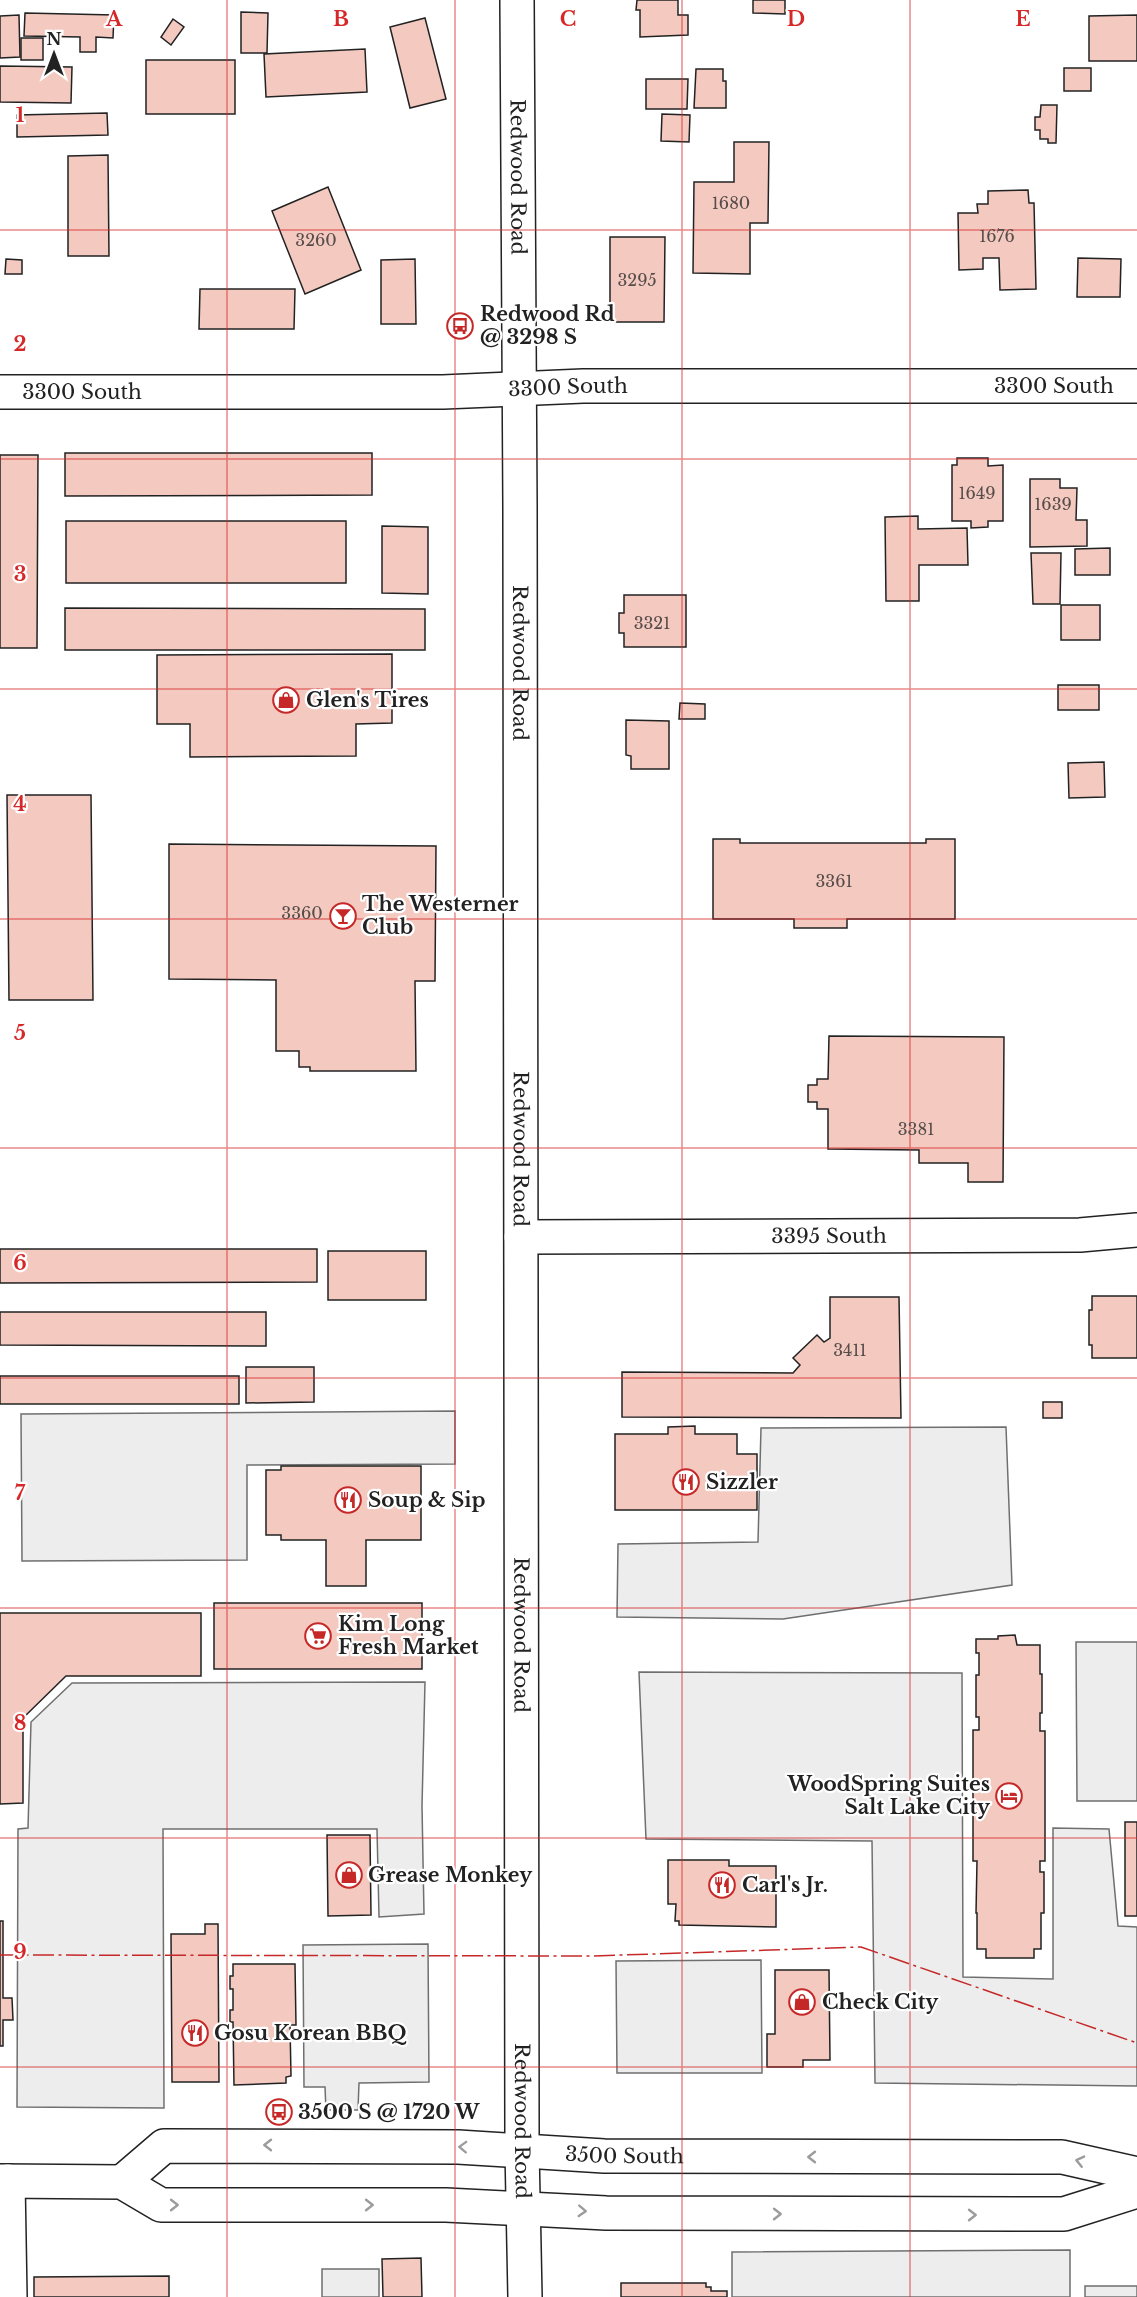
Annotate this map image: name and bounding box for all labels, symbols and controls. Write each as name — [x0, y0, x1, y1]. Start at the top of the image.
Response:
text: A — [105, 7, 123, 31]
text: B — [333, 7, 349, 31]
text: C — [560, 7, 576, 31]
text: D — [787, 7, 805, 31]
text: E — [1015, 7, 1031, 31]
north arrow — [24, 24, 84, 84]
text: N — [46, 29, 62, 49]
street label: Redwood Road — [506, 99, 531, 255]
text: 1 — [16, 103, 25, 127]
house number: 1680 — [712, 193, 750, 213]
house number: 1676 — [979, 226, 1015, 246]
house number: 3260 — [295, 230, 337, 250]
house number: 3295 — [617, 270, 657, 290]
place label: Redwood Rd @ 3298 S — [480, 302, 615, 349]
bus stop icon: Redwood Rd @ 3298 S — [445, 311, 475, 341]
text: 2 — [13, 332, 27, 356]
street label: 3300 South — [508, 374, 628, 401]
street label: 3300 South — [994, 374, 1114, 398]
street label: 3300 South — [22, 380, 142, 404]
house number: 1649 — [958, 483, 996, 503]
house number: 1639 — [1034, 494, 1072, 514]
text: 3 — [14, 562, 26, 586]
street label: Redwood Road — [508, 585, 532, 741]
house number: 3321 — [634, 613, 670, 633]
shop icon: Glen's Tires — [271, 685, 301, 715]
place label: Glen's Tires — [306, 688, 429, 712]
text: 4 — [13, 792, 27, 816]
house number: 3361 — [815, 871, 853, 891]
place label: The Westerner Club — [362, 892, 519, 939]
bar icon: The Westerner Club — [328, 901, 358, 931]
house number: 3360 — [281, 903, 323, 923]
text: 5 — [14, 1021, 26, 1045]
street label: Redwood Road — [509, 1071, 533, 1227]
house number: 3381 — [898, 1119, 934, 1139]
street label: 3395 South — [771, 1224, 887, 1248]
text: 6 — [13, 1251, 27, 1275]
house number: 3411 — [833, 1340, 867, 1360]
restaurant icon: Sizzler — [671, 1467, 701, 1497]
place label: Sizzler — [706, 1470, 778, 1494]
text: 7 — [15, 1481, 26, 1505]
restaurant icon: Soup & Sip — [333, 1485, 363, 1515]
place label: Soup & Sip — [368, 1488, 486, 1512]
street label: Redwood Road — [509, 1557, 533, 1713]
place label: Kim Long Fresh Market — [338, 1612, 479, 1659]
supermarket icon: Kim Long Fresh Market — [303, 1621, 333, 1651]
text: 8 — [14, 1711, 26, 1735]
place label: WoodSpring Suites Salt Lake City — [786, 1772, 991, 1819]
hotel icon: WoodSpring Suites Salt Lake City — [994, 1781, 1024, 1811]
shop icon: Grease Monkey — [334, 1860, 364, 1890]
place label: Grease Monkey — [368, 1863, 533, 1887]
restaurant icon: Carl's Jr. — [707, 1870, 737, 1900]
place label: Carl's Jr. — [742, 1873, 828, 1897]
text: 9 — [13, 1940, 27, 1964]
shop icon: Check City — [787, 1987, 817, 2017]
place label: Check City — [822, 1990, 939, 2014]
restaurant icon: Gosu Korean BBQ — [180, 2018, 210, 2048]
place label: Gosu Korean BBQ — [214, 2021, 406, 2045]
street label: Redwood Road — [510, 2043, 535, 2199]
bus stop icon: 3500 S @ 1720 W — [264, 2097, 294, 2127]
place label: 3500 S @ 1720 W — [298, 2100, 480, 2124]
one-way arrow — [264, 2139, 273, 2151]
one-way arrow — [459, 2140, 468, 2153]
street label: 3500 South — [564, 2142, 684, 2168]
one-way arrow — [808, 2151, 817, 2163]
one-way arrow — [1075, 2155, 1085, 2168]
one-way arrow — [170, 2199, 179, 2211]
one-way arrow — [365, 2199, 374, 2211]
one-way arrow — [578, 2205, 587, 2218]
one-way arrow — [773, 2208, 782, 2220]
one-way arrow — [968, 2209, 977, 2221]

